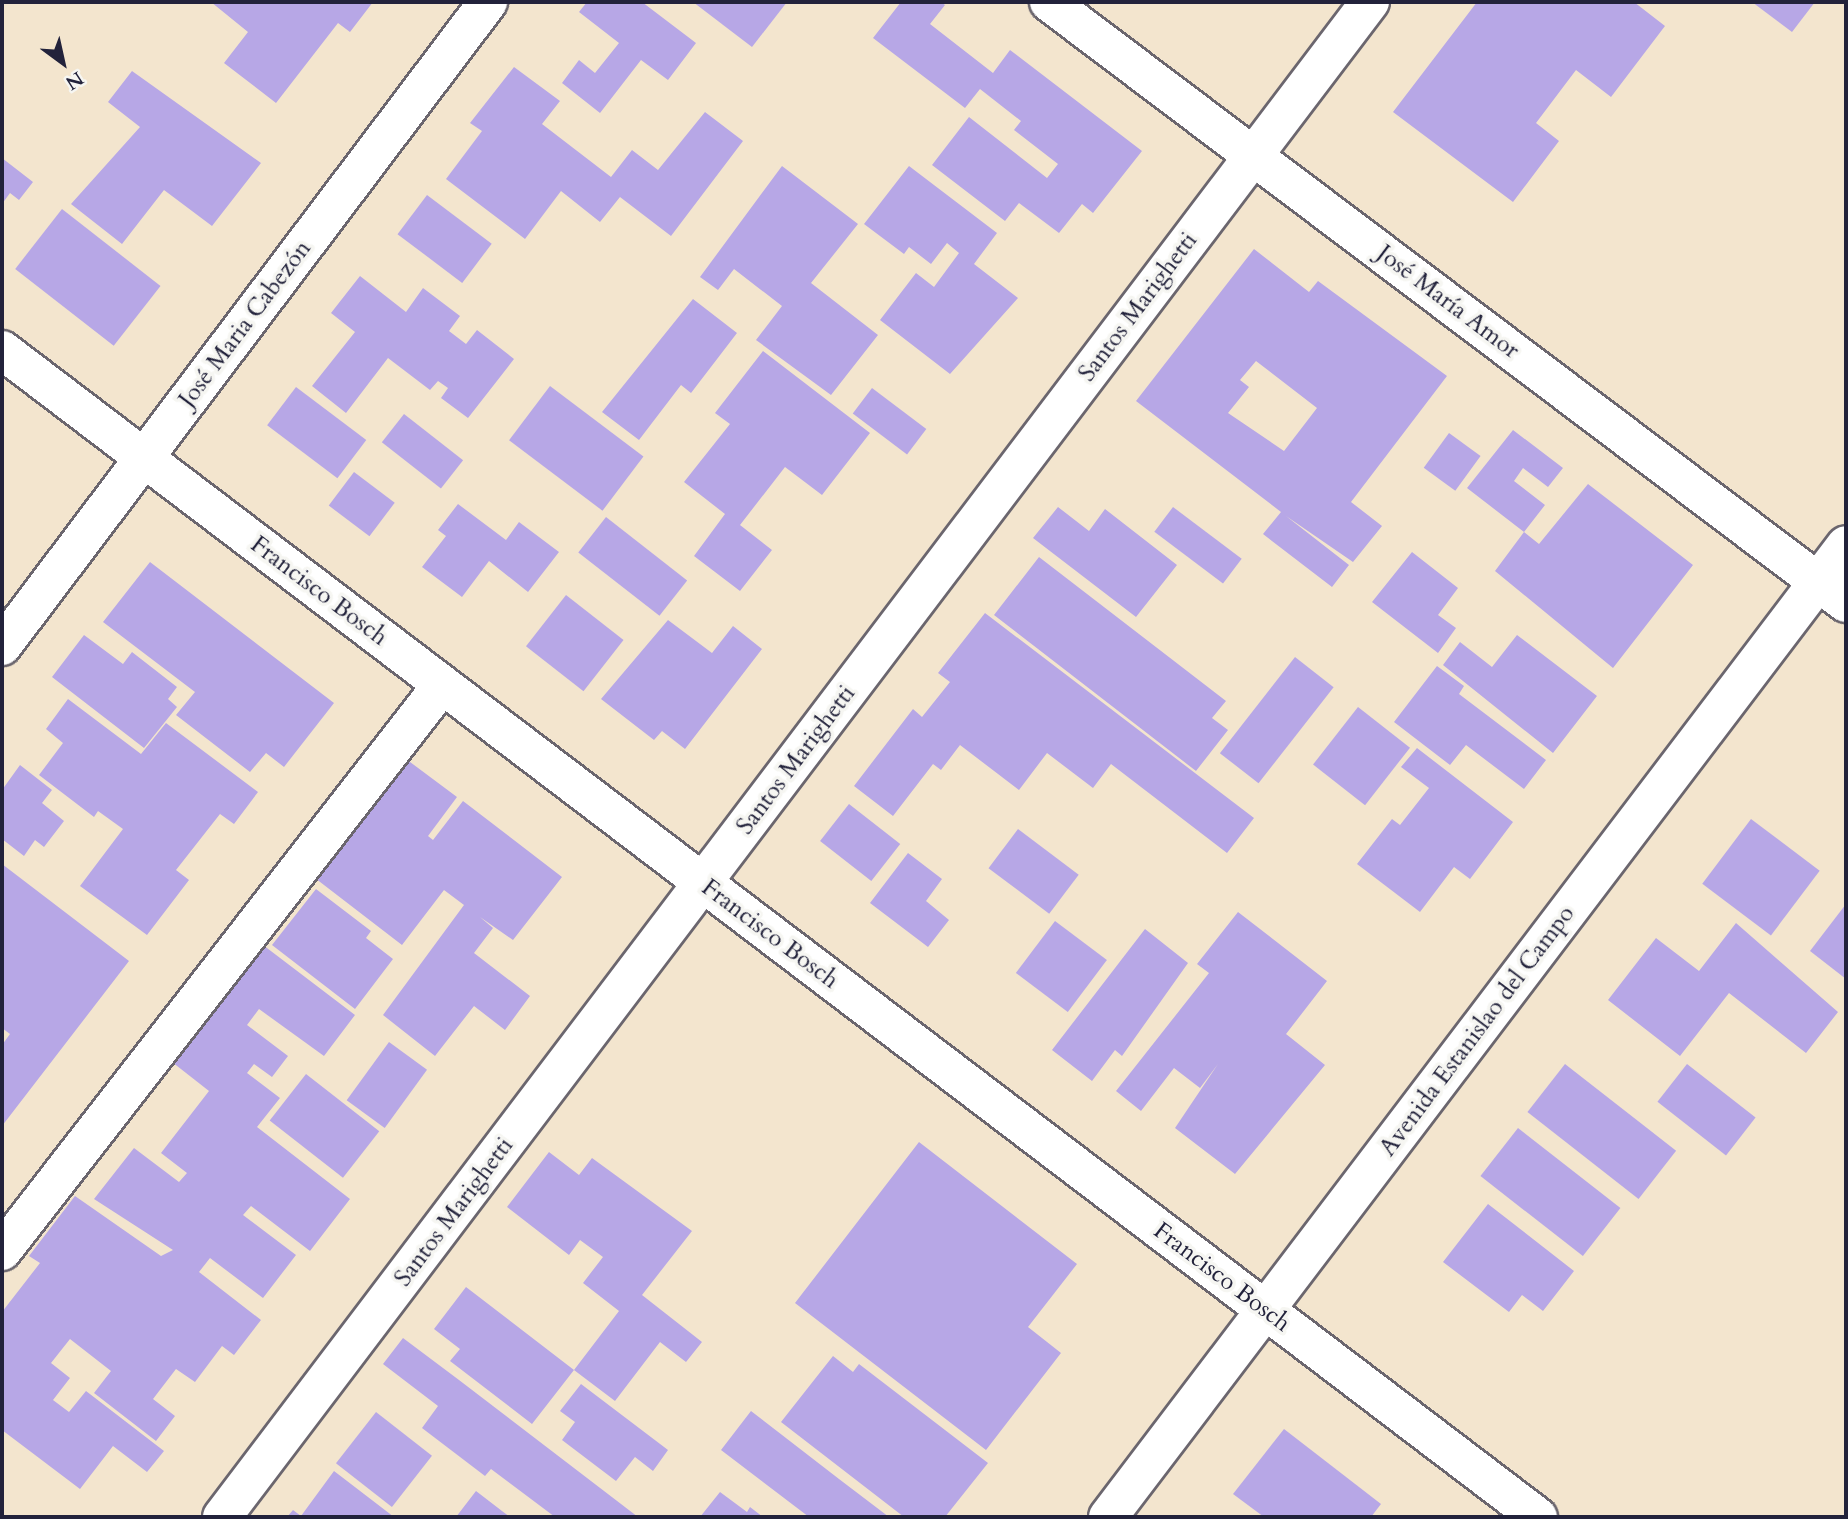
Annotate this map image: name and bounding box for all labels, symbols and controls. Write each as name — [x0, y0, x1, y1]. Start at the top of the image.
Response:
north arrow — [28, 28, 98, 98]
text: N — [60, 65, 88, 96]
street label: Santos Marighetti — [1073, 227, 1203, 387]
street label: José Maria Cabezón — [173, 235, 317, 413]
street label: José María Amor — [1371, 239, 1525, 365]
street label: Francisco Bosch — [245, 530, 393, 652]
street label: Santos Marighetti — [731, 680, 861, 840]
street label: Francisco Bosch — [696, 873, 844, 995]
street label: Avenida Estanislao del Campo — [1373, 900, 1581, 1162]
street label: Santos Marighetti — [389, 1132, 519, 1292]
street label: Francisco Bosch — [1148, 1216, 1296, 1338]

